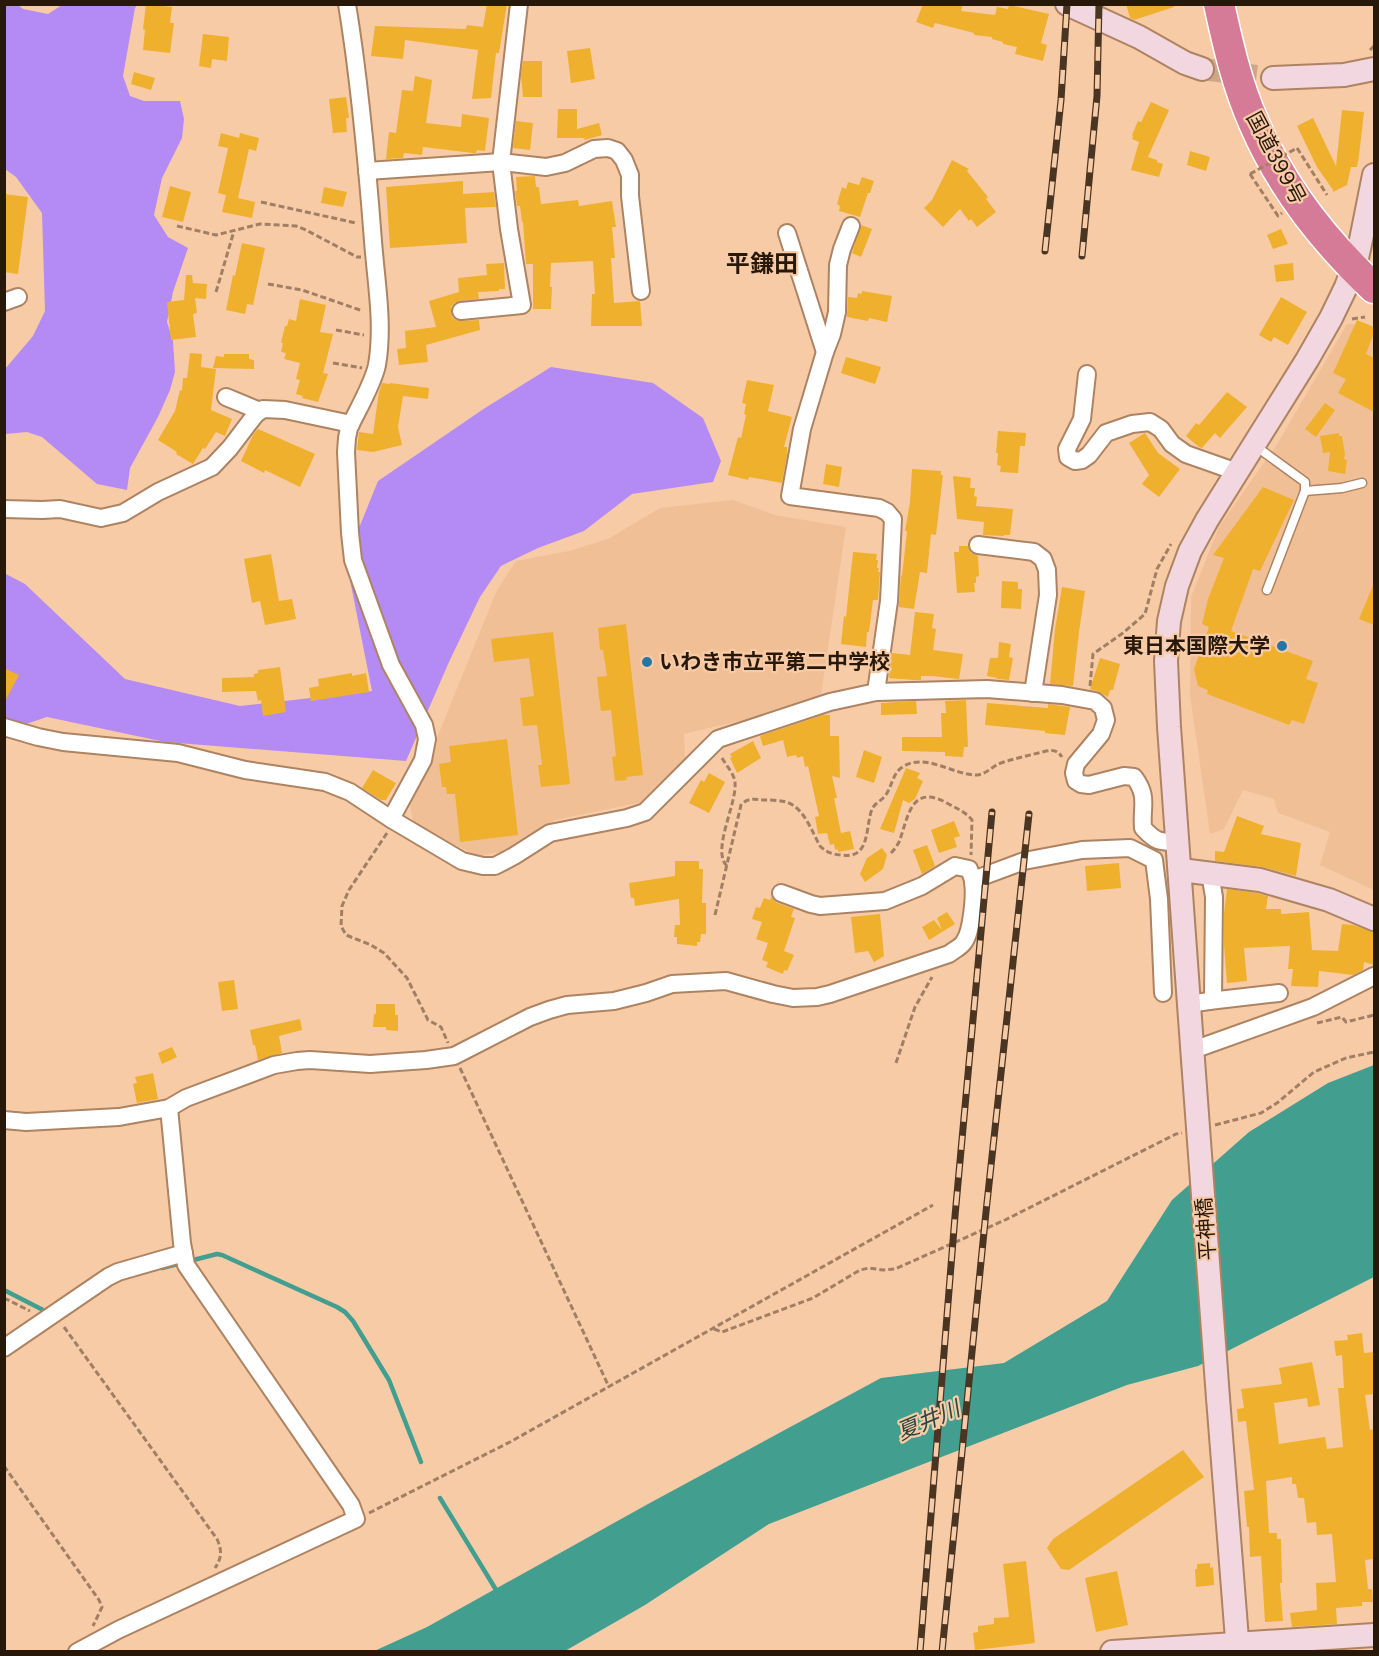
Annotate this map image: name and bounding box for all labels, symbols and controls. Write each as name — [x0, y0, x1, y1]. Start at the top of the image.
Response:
street label: 国道399号 — [1240, 107, 1312, 209]
district label: 平鎌田 — [726, 248, 798, 279]
place label: 東日本国際大学 — [1123, 632, 1270, 660]
marker: 東日本国際大学 — [1275, 639, 1289, 653]
place label: いわき市立平第二中学校 — [659, 648, 890, 676]
marker: いわき市立平第二中学校 — [640, 655, 654, 669]
street label: 平神橋 — [1190, 1197, 1222, 1261]
water label: 夏井川 — [892, 1393, 966, 1447]

